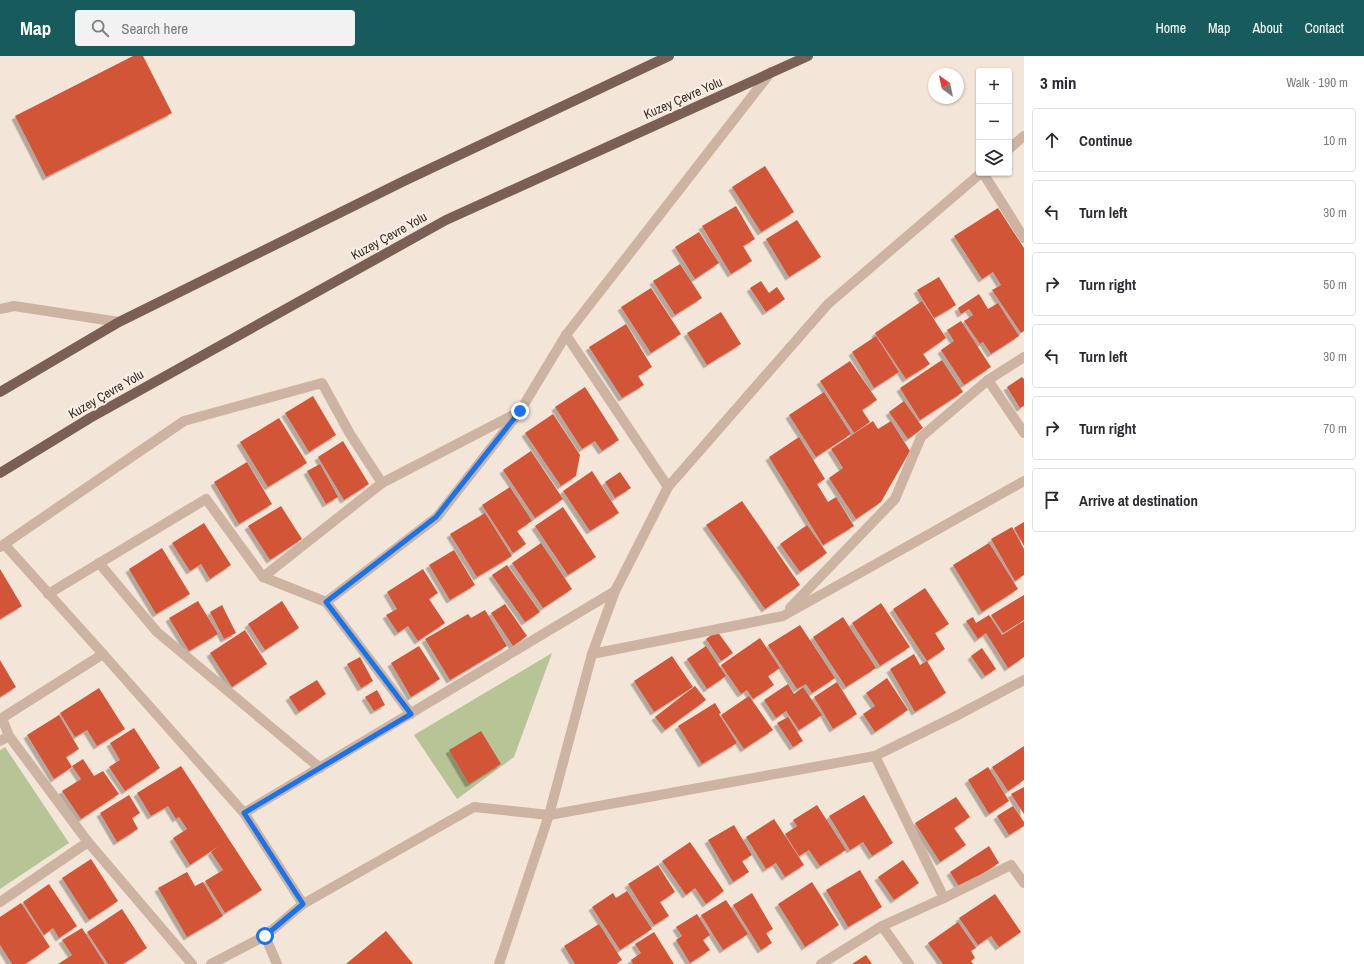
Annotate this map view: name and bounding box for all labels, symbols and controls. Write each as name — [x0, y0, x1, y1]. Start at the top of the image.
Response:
search box — [75, 10, 355, 46]
text: Map — [20, 15, 51, 41]
icon: search — [89, 17, 111, 39]
text: Search here — [121, 18, 188, 39]
text: Home — [1155, 19, 1186, 37]
text: Map — [1208, 19, 1230, 37]
text: About — [1252, 19, 1282, 37]
text: Contact — [1304, 19, 1344, 37]
north arrow — [928, 68, 964, 104]
map controls — [976, 68, 1012, 176]
button: + — [976, 68, 1012, 104]
text: 3 min — [1040, 71, 1076, 94]
street label: Kuzey Çevre Yolu — [641, 73, 725, 123]
text: Walk · 190 m — [1286, 74, 1348, 91]
button: − — [976, 104, 1012, 140]
icon: ahead — [1041, 129, 1063, 151]
text: Continue — [1079, 130, 1132, 151]
text: 10 m — [1323, 132, 1347, 149]
button: layers — [976, 140, 1012, 176]
icon: left — [1041, 201, 1063, 223]
text: Turn left — [1079, 202, 1127, 223]
text: 30 m — [1323, 204, 1347, 221]
street label: Kuzey Çevre Yolu — [348, 208, 430, 264]
icon: right — [1041, 273, 1063, 295]
text: Turn right — [1079, 274, 1136, 295]
text: 50 m — [1323, 276, 1347, 293]
icon: left — [1041, 345, 1063, 367]
text: Turn left — [1079, 346, 1127, 367]
text: 30 m — [1323, 348, 1347, 365]
street label: Kuzey Çevre Yolu — [65, 366, 147, 422]
route end — [511, 402, 529, 420]
icon: right — [1041, 417, 1063, 439]
text: Turn right — [1079, 418, 1136, 439]
text: 70 m — [1323, 420, 1347, 437]
icon: arrive — [1041, 489, 1063, 511]
text: Arrive at destination — [1079, 490, 1198, 511]
route start — [256, 927, 274, 945]

